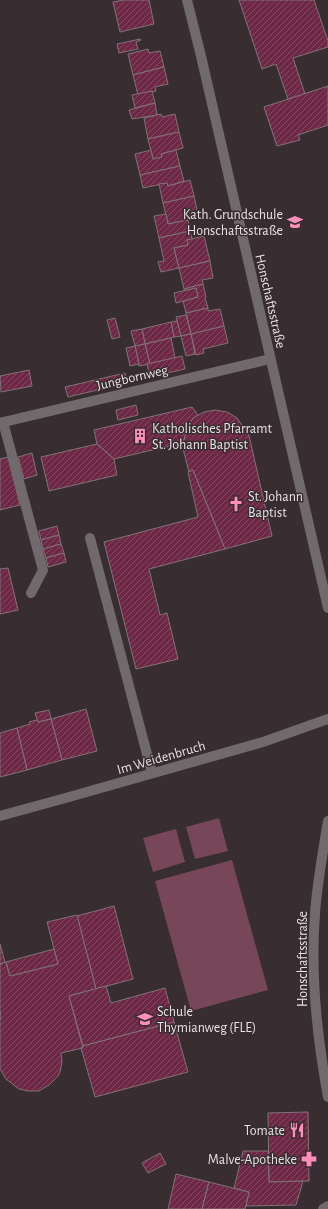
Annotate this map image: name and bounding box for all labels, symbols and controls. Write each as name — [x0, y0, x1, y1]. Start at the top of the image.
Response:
place label: Kath. Grundschule Honschaftsstraße — [183, 208, 283, 238]
school or university icon: Kath. Grundschule Honschaftsstraße — [286, 213, 304, 231]
street label: Honschaftsstraße — [252, 253, 288, 350]
street label: Jungbornweg — [95, 363, 170, 393]
place label: Katholisches Pfarramt St. Johann Baptist — [152, 422, 272, 452]
building icon: Katholisches Pfarramt St. Johann Baptist — [131, 427, 149, 445]
place label: St. Johann Baptist — [248, 490, 303, 520]
church icon: St. Johann Baptist — [227, 495, 245, 513]
street label: Im Weidenbruch — [116, 739, 207, 777]
street label: Honschaftsstraße — [296, 911, 310, 1007]
place label: Schule Thymianweg (FLE) — [157, 1005, 256, 1035]
school or university icon: Schule Thymianweg (FLE) — [136, 1010, 154, 1028]
restaurant icon: Tomate — [288, 1121, 306, 1139]
place label: Tomate — [244, 1124, 285, 1138]
pharmacy icon: Malve-Apotheke — [300, 1150, 318, 1168]
place label: Malve-Apotheke — [208, 1153, 297, 1167]

